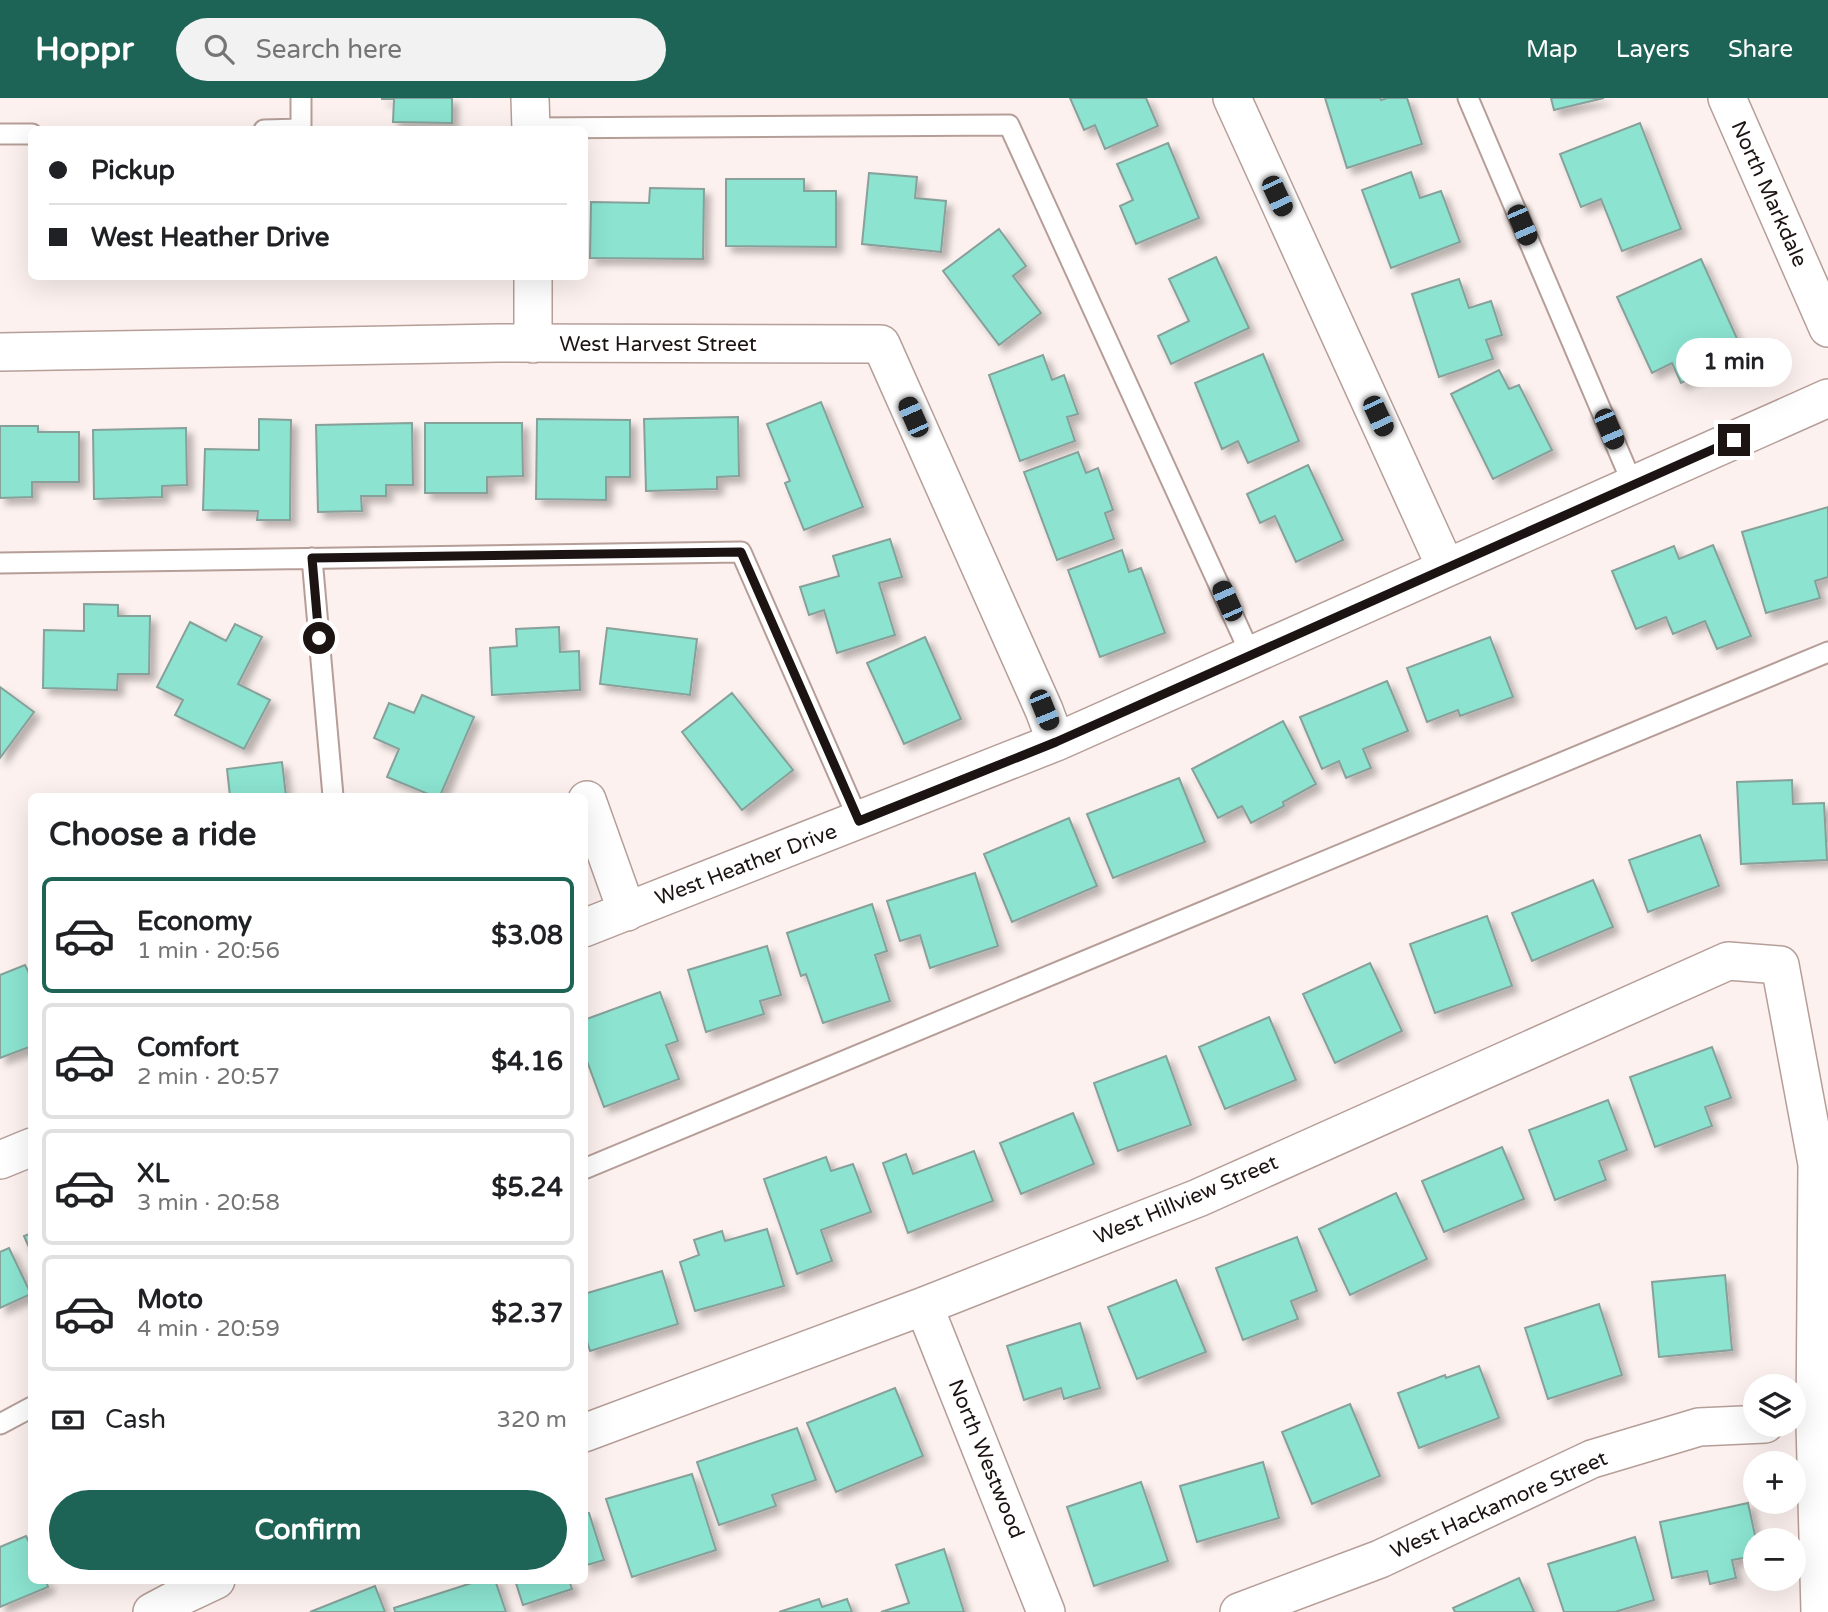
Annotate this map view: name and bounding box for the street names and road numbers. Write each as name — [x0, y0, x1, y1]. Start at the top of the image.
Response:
street label: North Markdale — [1726, 117, 1812, 271]
street label: West Harvest Street — [559, 332, 757, 357]
street label: West Heather Drive — [652, 819, 840, 911]
street label: West Hillview Street — [1090, 1150, 1282, 1250]
street label: North Westwood — [943, 1376, 1029, 1542]
street label: West Hackamore Street — [1387, 1446, 1611, 1564]

